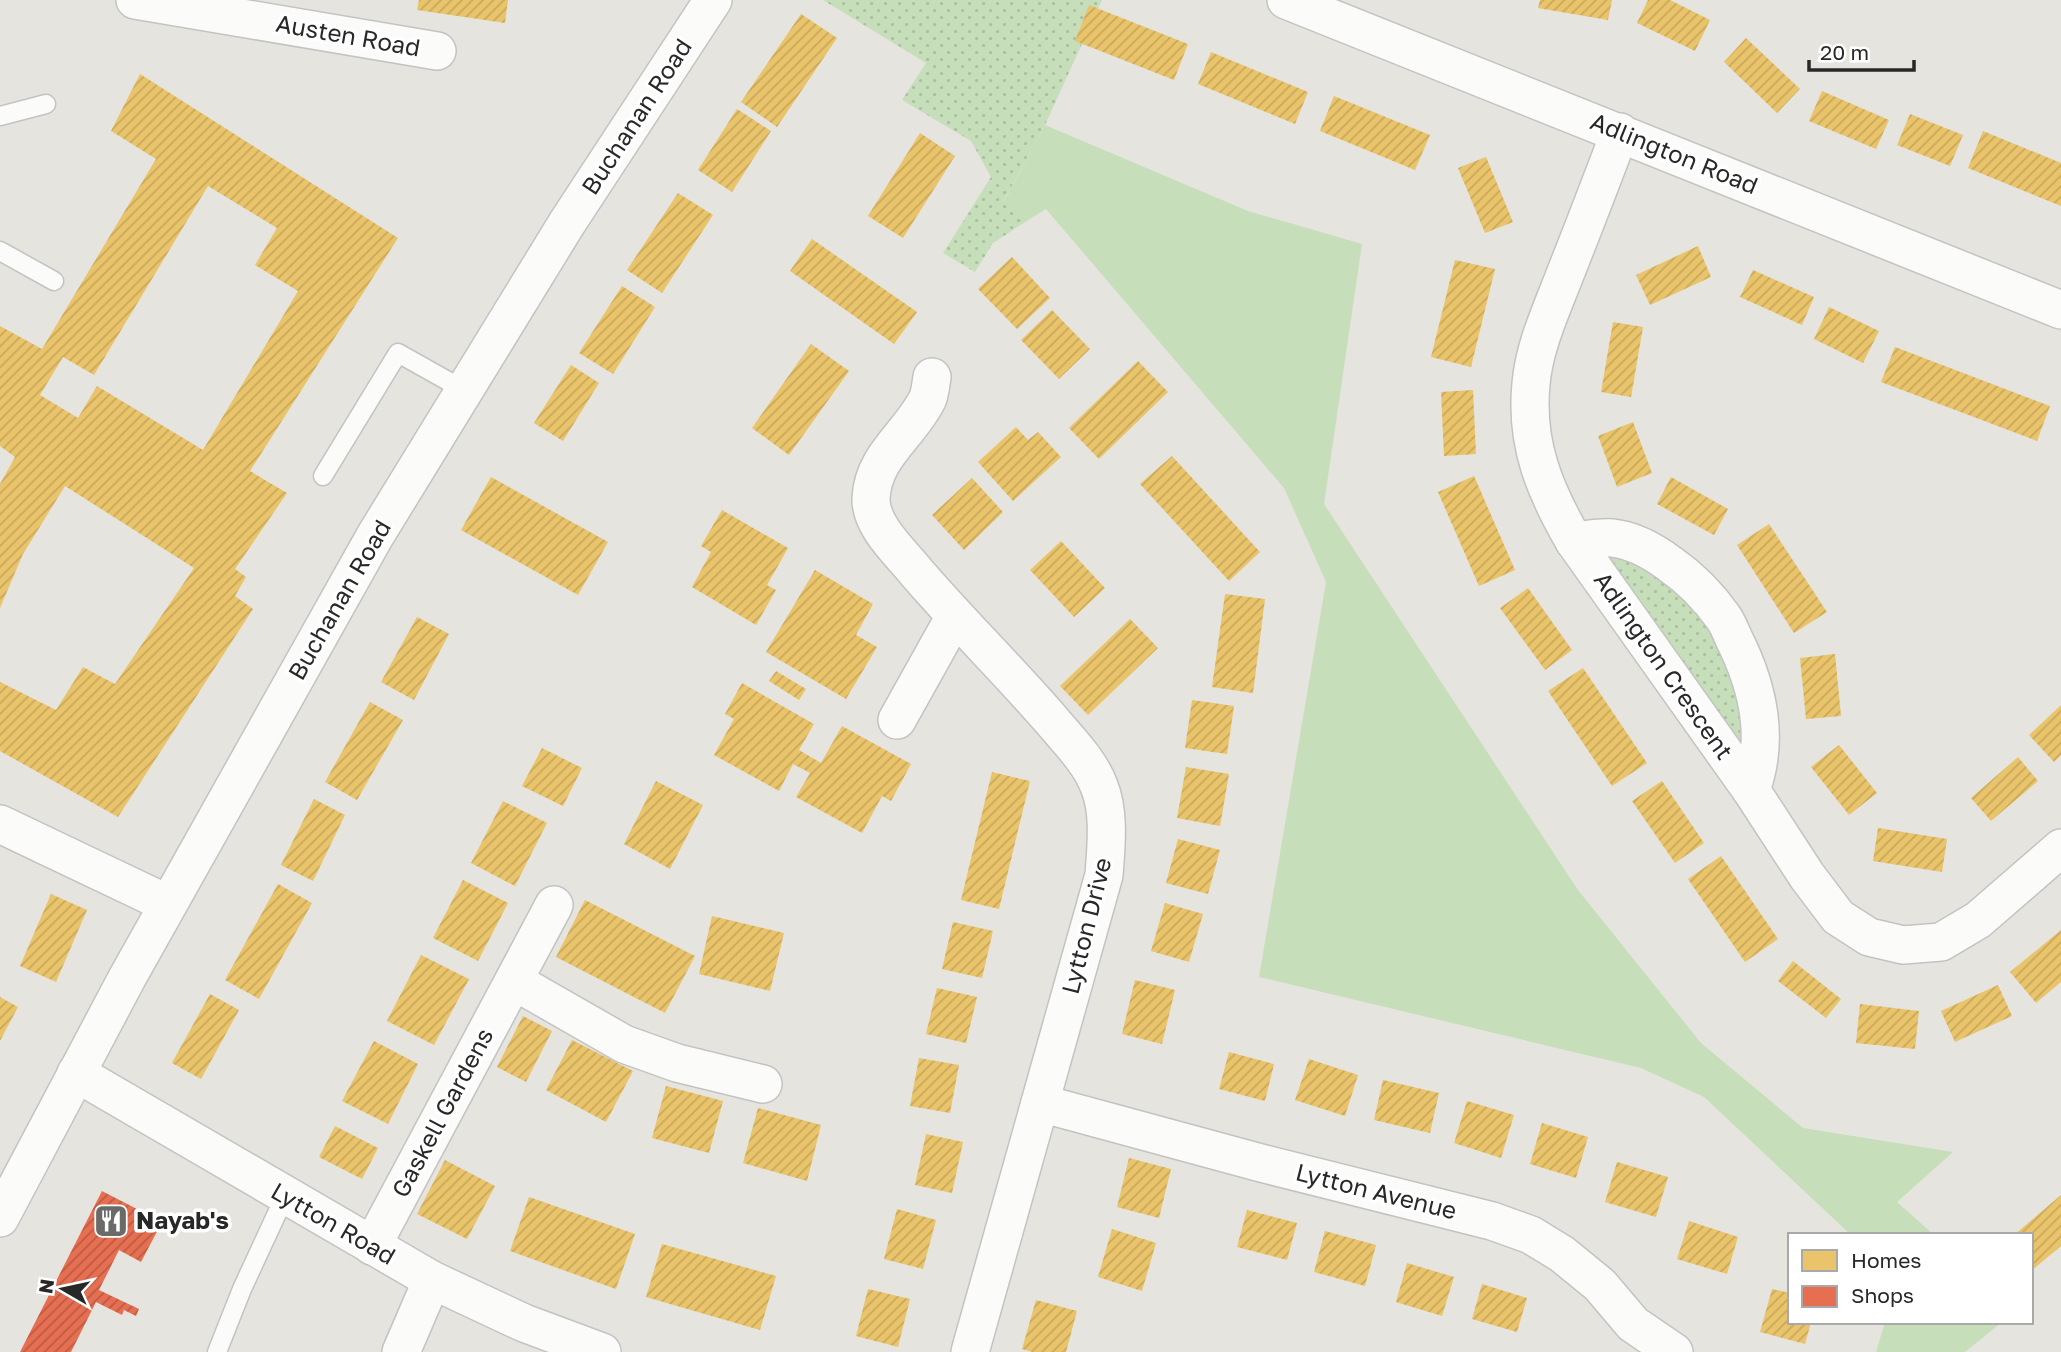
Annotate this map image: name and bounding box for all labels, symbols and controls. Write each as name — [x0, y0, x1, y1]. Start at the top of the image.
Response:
street label: Austen Road — [274, 8, 423, 61]
scale bar — [1809, 28, 1914, 72]
street label: Buchanan Road — [575, 33, 697, 200]
text: 20 m — [1820, 39, 1869, 65]
street label: Adlington Road — [1587, 106, 1762, 199]
street label: Buchanan Road — [281, 514, 396, 684]
street label: Adlington Crescent — [1589, 566, 1740, 764]
street label: Lytton Drive — [1055, 854, 1116, 997]
street label: Gaskell Gardens — [385, 1023, 498, 1202]
street label: Lytton Avenue — [1293, 1157, 1460, 1225]
street label: Lytton Road — [266, 1175, 401, 1270]
restaurant icon: Nayab's — [92, 1202, 130, 1240]
place label: Nayab's — [136, 1205, 229, 1234]
legend — [1788, 1233, 2033, 1324]
text: Homes — [1851, 1247, 1921, 1273]
north arrow — [28, 1254, 98, 1324]
text: N — [33, 1277, 58, 1295]
text: Shops — [1851, 1282, 1914, 1308]

